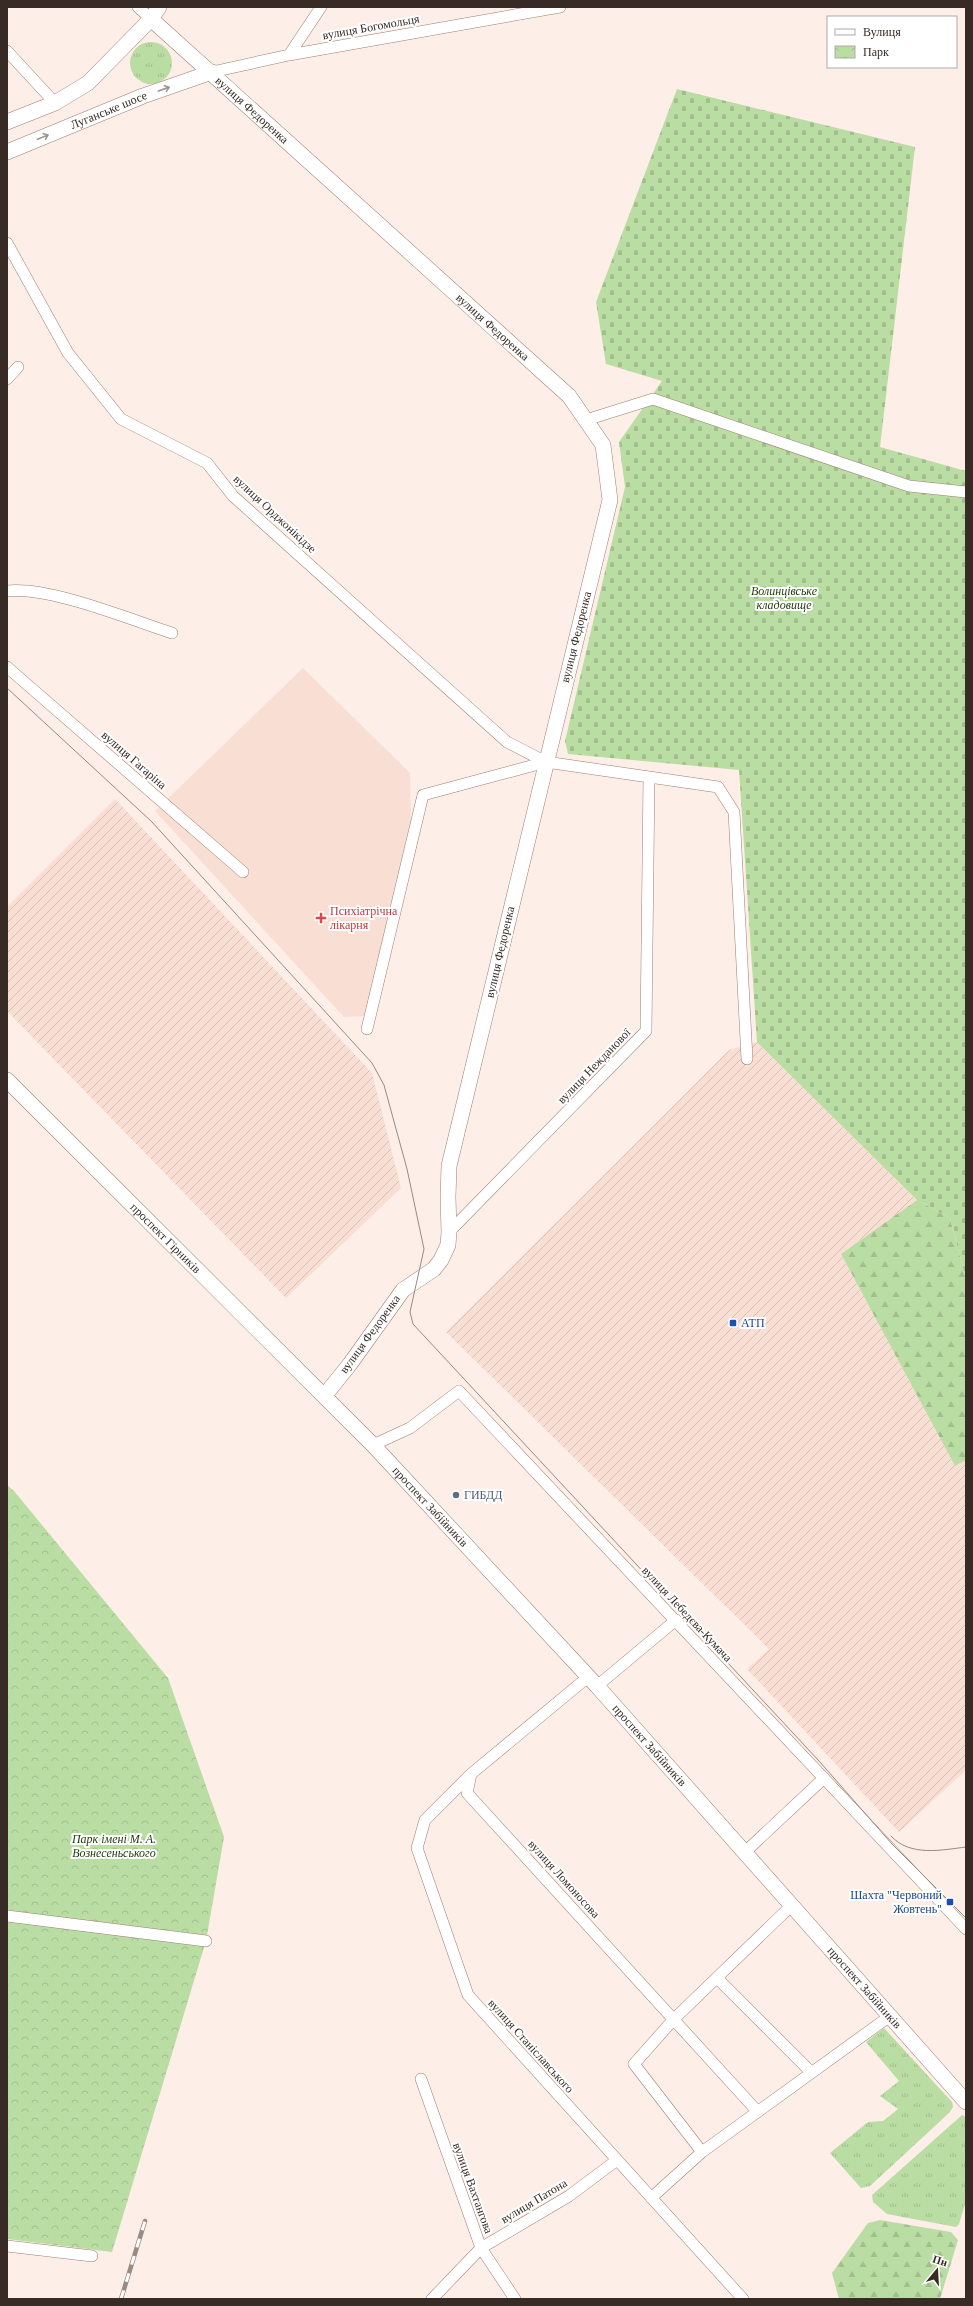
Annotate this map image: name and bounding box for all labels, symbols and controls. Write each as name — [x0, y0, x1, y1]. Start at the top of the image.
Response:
street label: вулиця Богомольця — [321, 11, 421, 42]
legend — [827, 16, 957, 68]
text: Вулиця — [863, 25, 901, 39]
text: Парк — [863, 45, 889, 59]
street label: вулиця Федоренка — [213, 74, 292, 147]
one-way arrow — [157, 85, 170, 92]
street label: Луганське шосе — [68, 88, 149, 132]
one-way arrow — [37, 133, 49, 140]
street label: вулиця Федоренка — [453, 291, 533, 364]
street label: вулиця Орджонікідзе — [231, 472, 319, 556]
park label: Волинцівське кладовище — [751, 584, 818, 612]
street label: вулиця Федоренка — [558, 589, 594, 684]
street label: вулиця Гагаріна — [99, 728, 170, 792]
place label: Психіатрічна лікарня — [330, 904, 398, 932]
street label: вулиця Федоренка — [483, 904, 517, 999]
marker: Психіатрічна лікарня — [315, 912, 327, 924]
street label: вулиця Нежданової — [555, 1025, 634, 1107]
street label: проспект Гірників — [127, 1200, 204, 1276]
street label: вулиця Федоренка — [337, 1291, 404, 1376]
place label: АТП — [741, 1316, 765, 1330]
marker: АТП — [728, 1318, 738, 1328]
street label: проспект Забійників — [390, 1464, 471, 1550]
place label: ГИБДД — [464, 1488, 502, 1502]
marker: ГИБДД — [451, 1490, 461, 1500]
street label: вулиця Лебедєва-Кумача — [639, 1563, 735, 1665]
street label: проспект Забійників — [610, 1701, 690, 1789]
park label: Парк імені М. А. Вознесеньського — [71, 1832, 156, 1860]
street label: вулиця Ломоносова — [525, 1837, 603, 1921]
place label: Шахта "Червоний Жовтень" — [850, 1888, 943, 1916]
marker: Шахта "Червоний Жовтень" — [945, 1897, 955, 1907]
street label: проспект Забійників — [825, 1944, 905, 2032]
street label: вулиця Станіславського — [485, 1996, 577, 2096]
street label: вулиця Вахтангова — [450, 2141, 496, 2236]
street label: вулиця Патона — [498, 2175, 570, 2226]
north arrow — [917, 2250, 957, 2290]
text: Пн — [931, 2252, 950, 2269]

